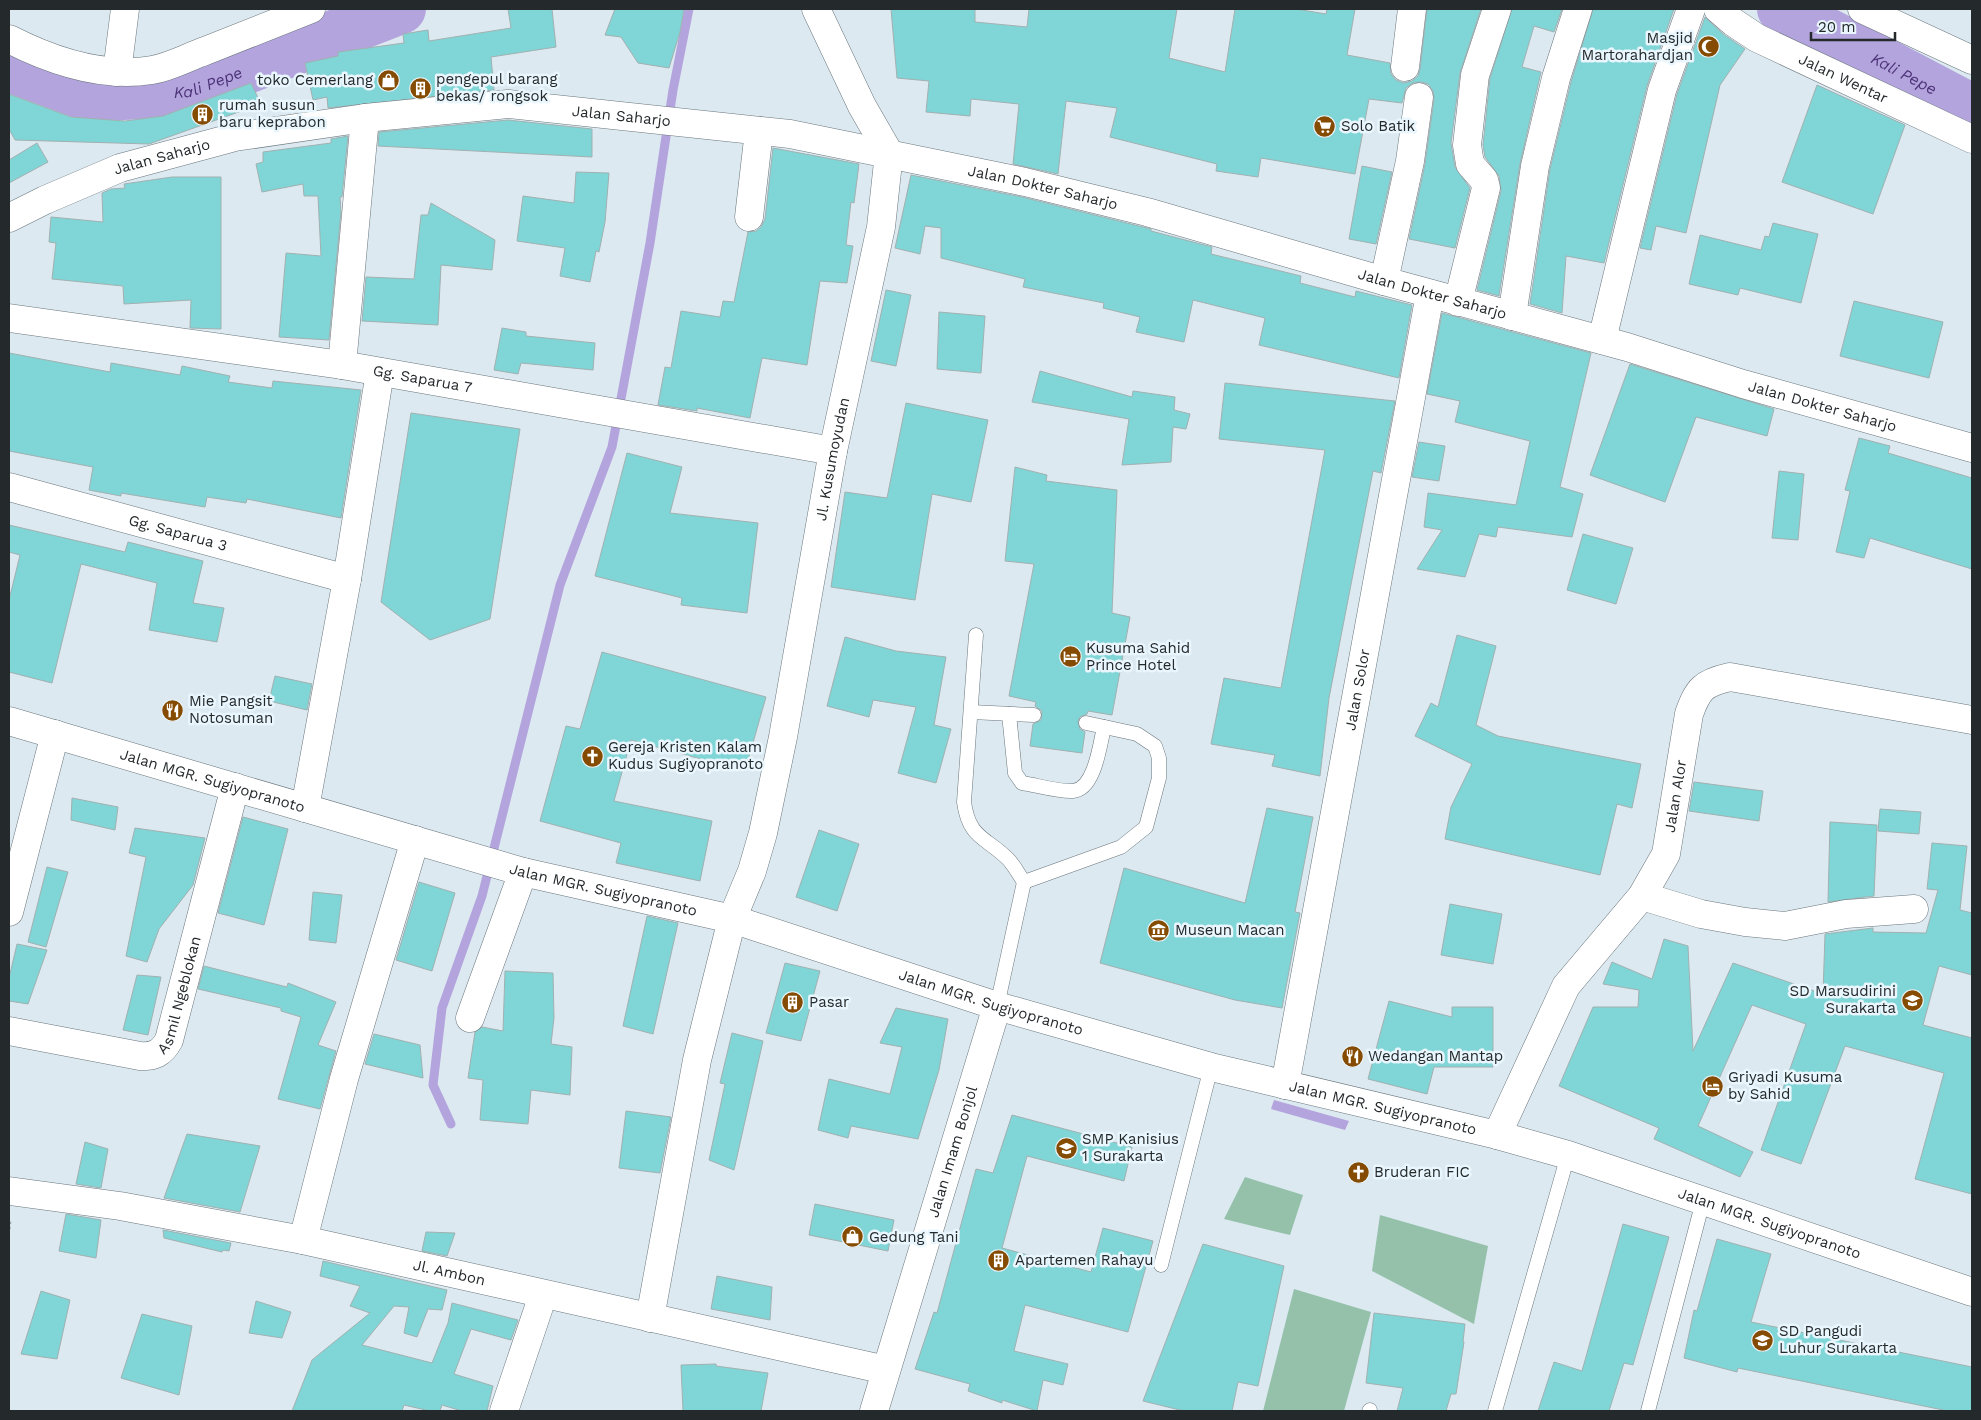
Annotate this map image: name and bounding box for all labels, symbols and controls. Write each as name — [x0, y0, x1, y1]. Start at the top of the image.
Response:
scale bar — [1811, 10, 1895, 42]
text: 20 m — [1818, 18, 1856, 36]
place label: Masjid Martorahardjan — [1582, 29, 1693, 64]
mosque icon: Masjid Martorahardjan — [1697, 35, 1721, 59]
water label: Kali Pepe — [1868, 49, 1940, 99]
street label: Jalan Wentar — [1796, 50, 1891, 107]
water label: Kali Pepe — [173, 63, 245, 102]
shop icon: toko Cemerlang — [377, 68, 401, 92]
place label: pengepul barang bekas/ rongsok — [436, 70, 557, 105]
place label: toko Cemerlang — [257, 71, 373, 89]
building icon: pengepul barang bekas/ rongsok — [408, 76, 432, 100]
place label: rumah susun baru keprabon — [219, 96, 326, 131]
building icon: rumah susun baru keprabon — [191, 102, 215, 126]
street label: Jalan Saharjo — [571, 102, 672, 130]
supermarket icon: Solo Batik — [1313, 114, 1337, 138]
place label: Solo Batik — [1341, 117, 1416, 135]
street label: Jalan Saharjo — [111, 135, 212, 179]
street label: Jalan Dokter Saharjo — [966, 162, 1120, 213]
street label: Jalan Dokter Saharjo — [1356, 265, 1509, 323]
street label: Gg. Saparua 7 — [372, 362, 473, 397]
street label: Jalan Dokter Saharjo — [1746, 377, 1899, 436]
street label: Jl. Kusumoyudan — [812, 396, 853, 522]
street label: Gg. Saparua 3 — [127, 511, 229, 555]
place label: Kusuma Sahid Prince Hotel — [1086, 639, 1190, 674]
hotel icon: Kusuma Sahid Prince Hotel — [1058, 645, 1082, 669]
street label: Jalan Solor — [1341, 647, 1374, 732]
place label: Mie Pangsit Notosuman — [189, 692, 273, 727]
restaurant icon: Mie Pangsit Notosuman — [161, 698, 185, 722]
place label: Gereja Kristen Kalam Kudus Sugiyopranoto — [608, 738, 763, 773]
church icon: Gereja Kristen Kalam Kudus Sugiyopranoto — [580, 744, 604, 768]
street label: Jalan MGR. Sugiyopranoto — [118, 745, 307, 816]
street label: Jalan Alor — [1661, 759, 1690, 834]
street label: Jalan MGR. Sugiyopranoto — [507, 860, 699, 920]
museum icon: Museun Macan — [1147, 918, 1171, 942]
place label: Museun Macan — [1175, 921, 1285, 939]
street label: Asmil Ngeblokan — [153, 934, 205, 1058]
street label: Jalan MGR. Sugiyopranoto — [897, 965, 1085, 1039]
place label: SD Marsudirini Surakarta — [1789, 982, 1896, 1017]
school or university icon: SD Marsudirini Surakarta — [1900, 988, 1924, 1012]
building icon: Pasar — [781, 990, 805, 1014]
place label: Pasar — [809, 993, 849, 1011]
restaurant icon: Wedangan Mantap — [1340, 1044, 1364, 1068]
place label: Wedangan Mantap — [1368, 1047, 1503, 1065]
place label: Griyadi Kusuma by Sahid — [1728, 1068, 1843, 1103]
hotel icon: Griyadi Kusuma by Sahid — [1700, 1074, 1724, 1098]
street label: Jalan MGR. Sugiyopranoto — [1287, 1077, 1478, 1139]
street label: Jalan Imam Bonjol — [924, 1083, 981, 1220]
place label: SMP Kanisius 1 Surakarta — [1082, 1130, 1179, 1165]
school or university icon: SMP Kanisius 1 Surakarta — [1054, 1136, 1078, 1160]
church icon: Bruderan FIC — [1346, 1160, 1370, 1184]
place label: Bruderan FIC — [1374, 1163, 1470, 1181]
street label: Jalan MGR. Sugiyopranoto — [1676, 1184, 1863, 1263]
shop icon: Gedung Tani — [841, 1225, 865, 1249]
place label: Gedung Tani — [869, 1228, 958, 1246]
building icon: Apartemen Rahayu — [987, 1248, 1011, 1272]
place label: Apartemen Rahayu — [1015, 1251, 1154, 1269]
street label: Jl. Ambon — [411, 1256, 487, 1289]
place label: SD Pangudi Luhur Surakarta — [1779, 1322, 1897, 1357]
school or university icon: SD Pangudi Luhur Surakarta — [1751, 1328, 1775, 1352]

